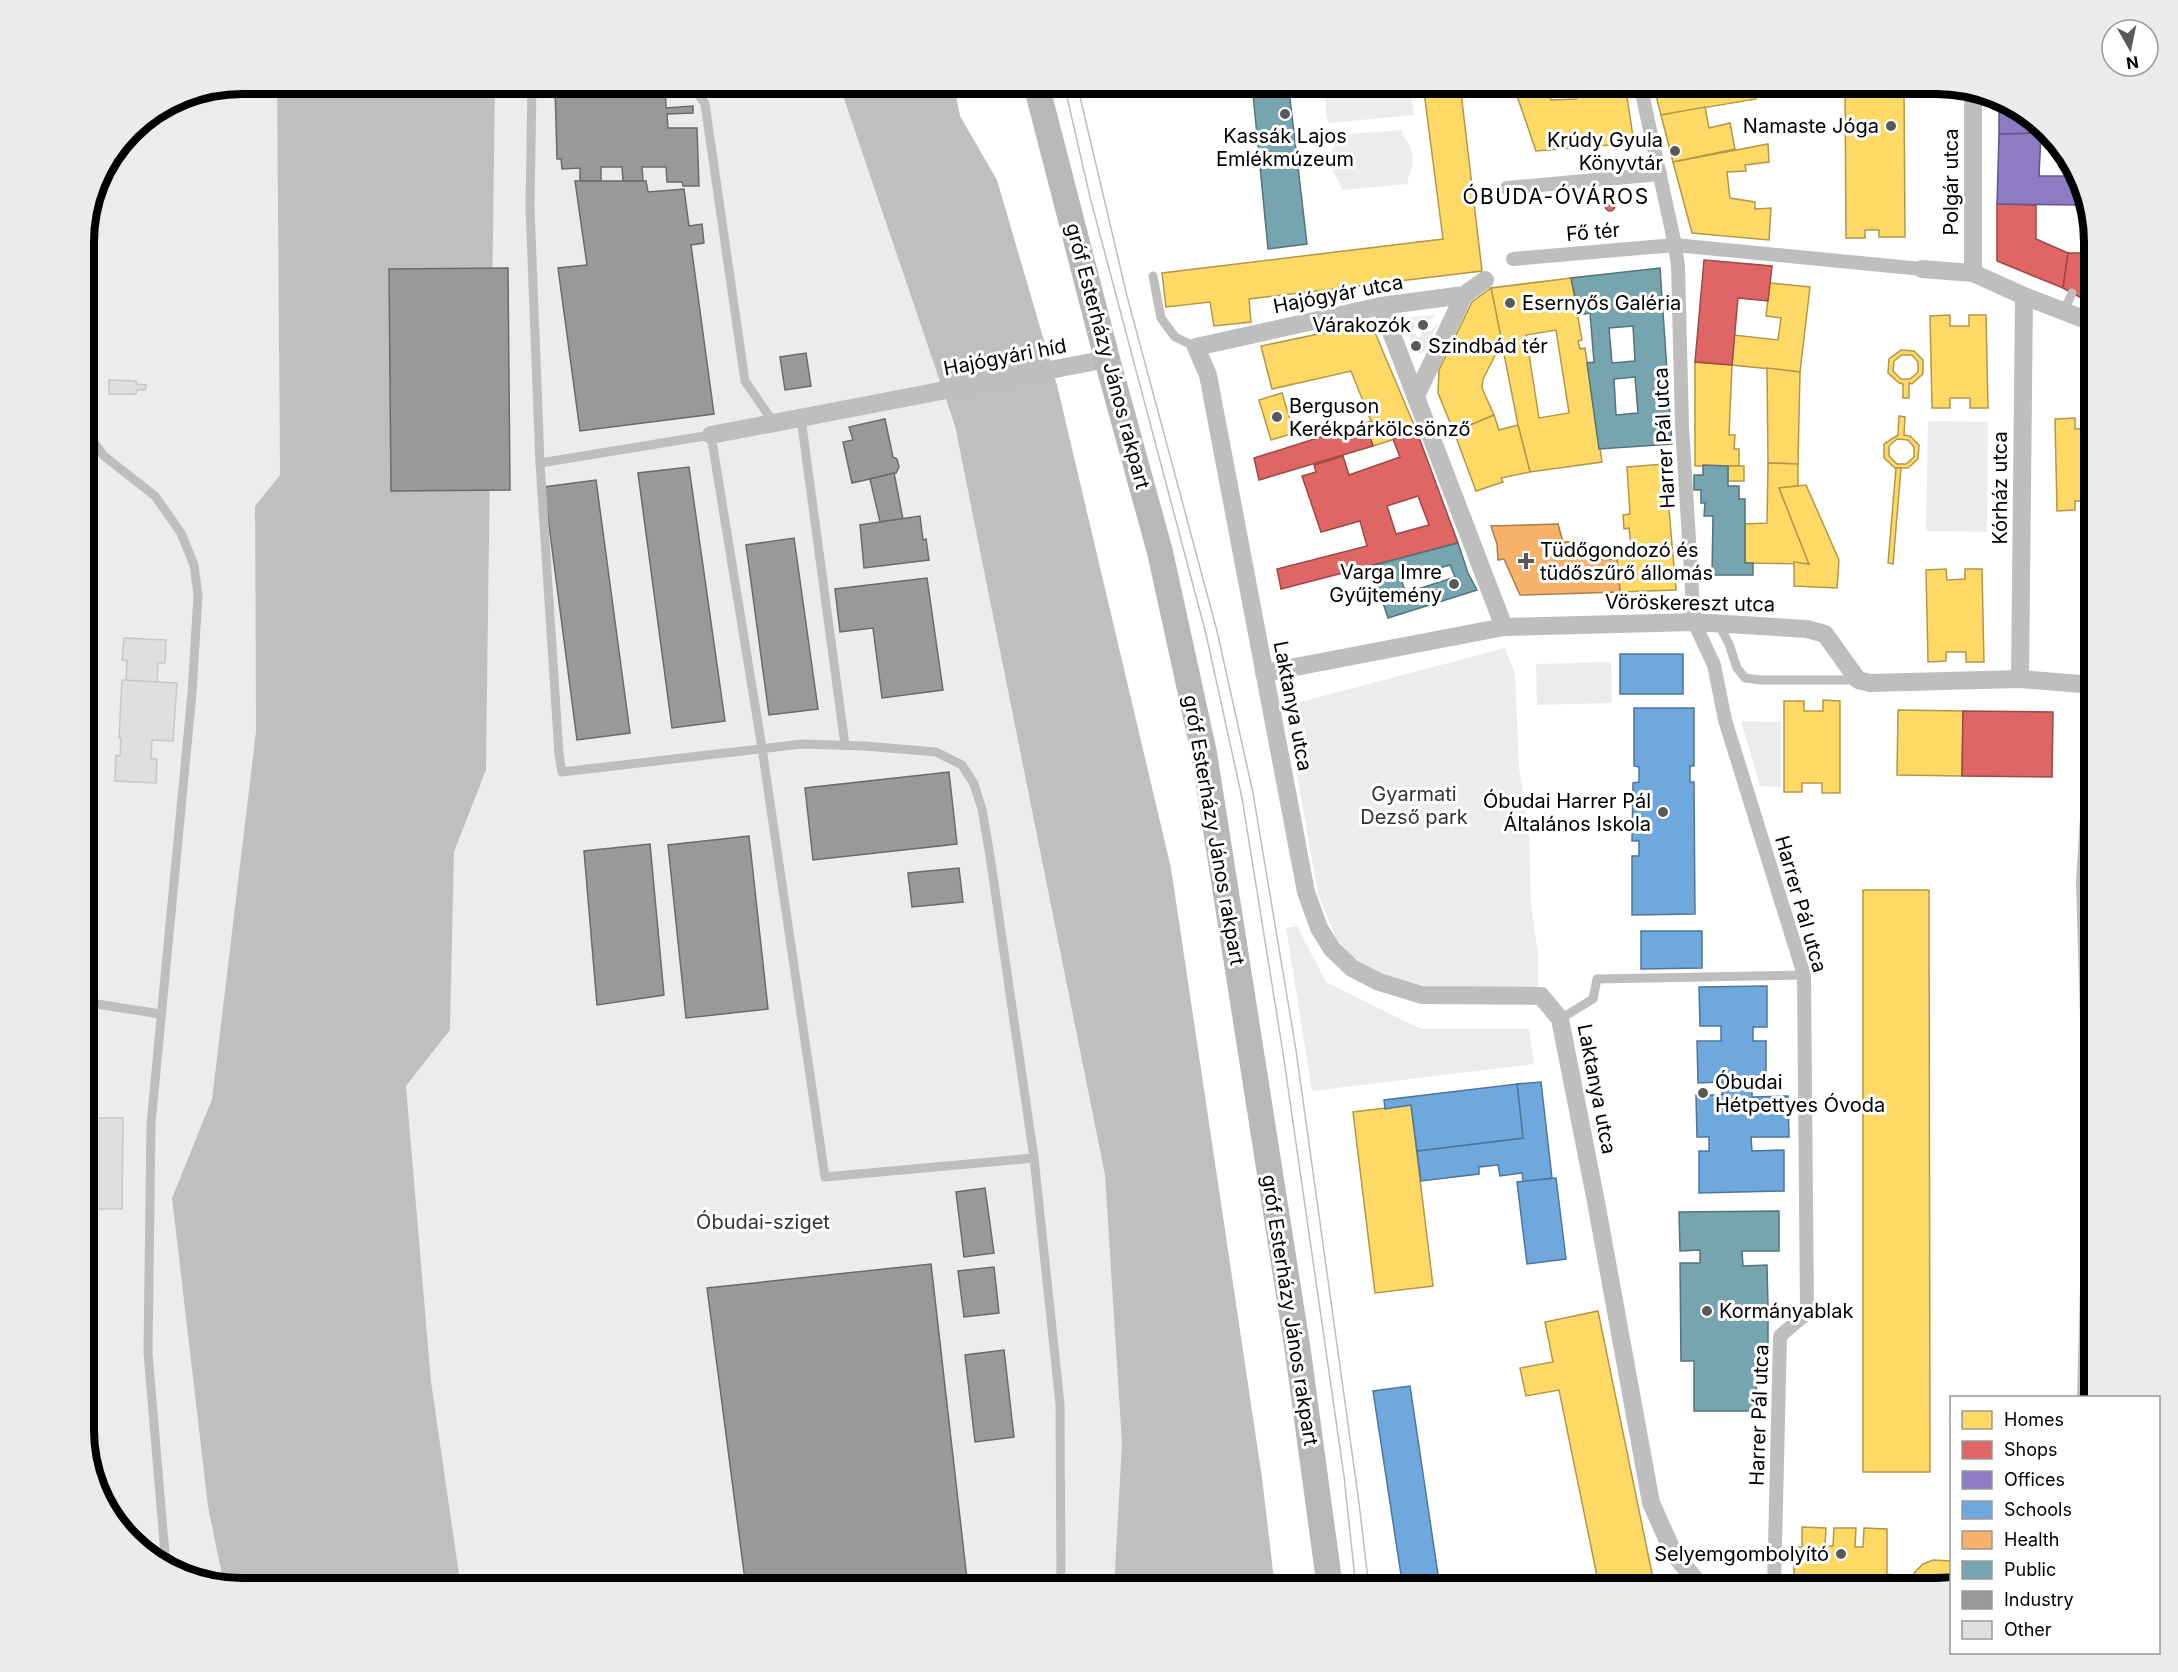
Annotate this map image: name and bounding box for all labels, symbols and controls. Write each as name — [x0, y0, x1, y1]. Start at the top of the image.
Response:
north arrow — [2100, 18, 2160, 78]
text: N — [2125, 52, 2140, 74]
marker: Kassák Lajos Emlékmúzeum — [1278, 107, 1292, 121]
place label: Namaste Jóga — [1743, 114, 1879, 138]
marker: Namaste Jóga — [1884, 119, 1898, 133]
place label: Kassák Lajos Emlékmúzeum — [1216, 124, 1354, 171]
place label: Krúdy Gyula Könyvtár — [1547, 128, 1663, 175]
street label: Polgár utca — [1939, 128, 1963, 236]
marker: Krúdy Gyula Könyvtár — [1668, 144, 1682, 158]
district label: ÓBUDA-ÓVÁROS — [1462, 183, 1650, 209]
street label: Fő tér — [1565, 218, 1621, 246]
street label: gróf Esterházy János rakpart — [1061, 220, 1155, 492]
street label: Hajógyár utca — [1271, 270, 1405, 318]
place label: Esernyős Galéria — [1522, 291, 1681, 315]
marker: Esernyős Galéria — [1503, 296, 1517, 310]
place label: Várakozók — [1312, 313, 1411, 337]
marker: Várakozók — [1416, 318, 1430, 332]
street label: Hajógyári híd — [941, 333, 1069, 381]
place label: Szindbád tér — [1428, 334, 1548, 358]
marker: Szindbád tér — [1409, 339, 1423, 353]
street label: Harrer Pál utca — [1648, 367, 1680, 509]
place label: Berguson Kerékpárkölcsönző — [1289, 394, 1471, 441]
marker: Berguson Kerékpárkölcsönző — [1270, 410, 1284, 424]
street label: Kórház utca — [1988, 431, 2012, 545]
place label: Tüdőgondozó és tüdőszűrő állomás — [1540, 538, 1713, 585]
marker: Tüdőgondozó és tüdőszűrő állomás — [1517, 552, 1535, 570]
place label: Varga Imre Gyűjtemény — [1329, 560, 1442, 607]
marker: Varga Imre Gyűjtemény — [1447, 577, 1461, 591]
street label: Vöröskereszt utca — [1605, 590, 1775, 616]
street label: Laktanya utca — [1269, 639, 1317, 773]
street label: gróf Esterházy János rakpart — [1178, 693, 1250, 968]
park label: Gyarmati Dezső park — [1360, 782, 1468, 829]
place label: Óbudai Harrer Pál Általános Iskola — [1483, 788, 1651, 836]
marker: Óbudai Harrer Pál Általános Iskola — [1656, 805, 1670, 819]
street label: Harrer Pál utca — [1770, 833, 1832, 975]
street label: Laktanya utca — [1573, 1022, 1621, 1156]
place label: Óbudai Hétpettyes Óvoda — [1715, 1069, 1885, 1117]
marker: Óbudai Hétpettyes Óvoda — [1696, 1086, 1710, 1100]
street label: gróf Esterházy János rakpart — [1257, 1173, 1323, 1448]
park label: Óbudai-sziget — [696, 1209, 830, 1234]
place label: Kormányablak — [1719, 1299, 1853, 1323]
marker: Kormányablak — [1700, 1304, 1714, 1318]
street label: Harrer Pál utca — [1745, 1344, 1773, 1486]
legend — [1950, 1396, 2160, 1654]
text: Homes — [2004, 1409, 2064, 1430]
text: Shops — [2004, 1439, 2058, 1460]
text: Offices — [2004, 1469, 2065, 1490]
text: Schools — [2004, 1499, 2072, 1520]
text: Health — [2004, 1529, 2059, 1550]
place label: Selyemgombolyító — [1654, 1542, 1829, 1566]
marker: Selyemgombolyító — [1834, 1547, 1848, 1561]
text: Public — [2004, 1559, 2056, 1580]
text: Industry — [2004, 1589, 2074, 1610]
text: Other — [2004, 1619, 2052, 1640]

